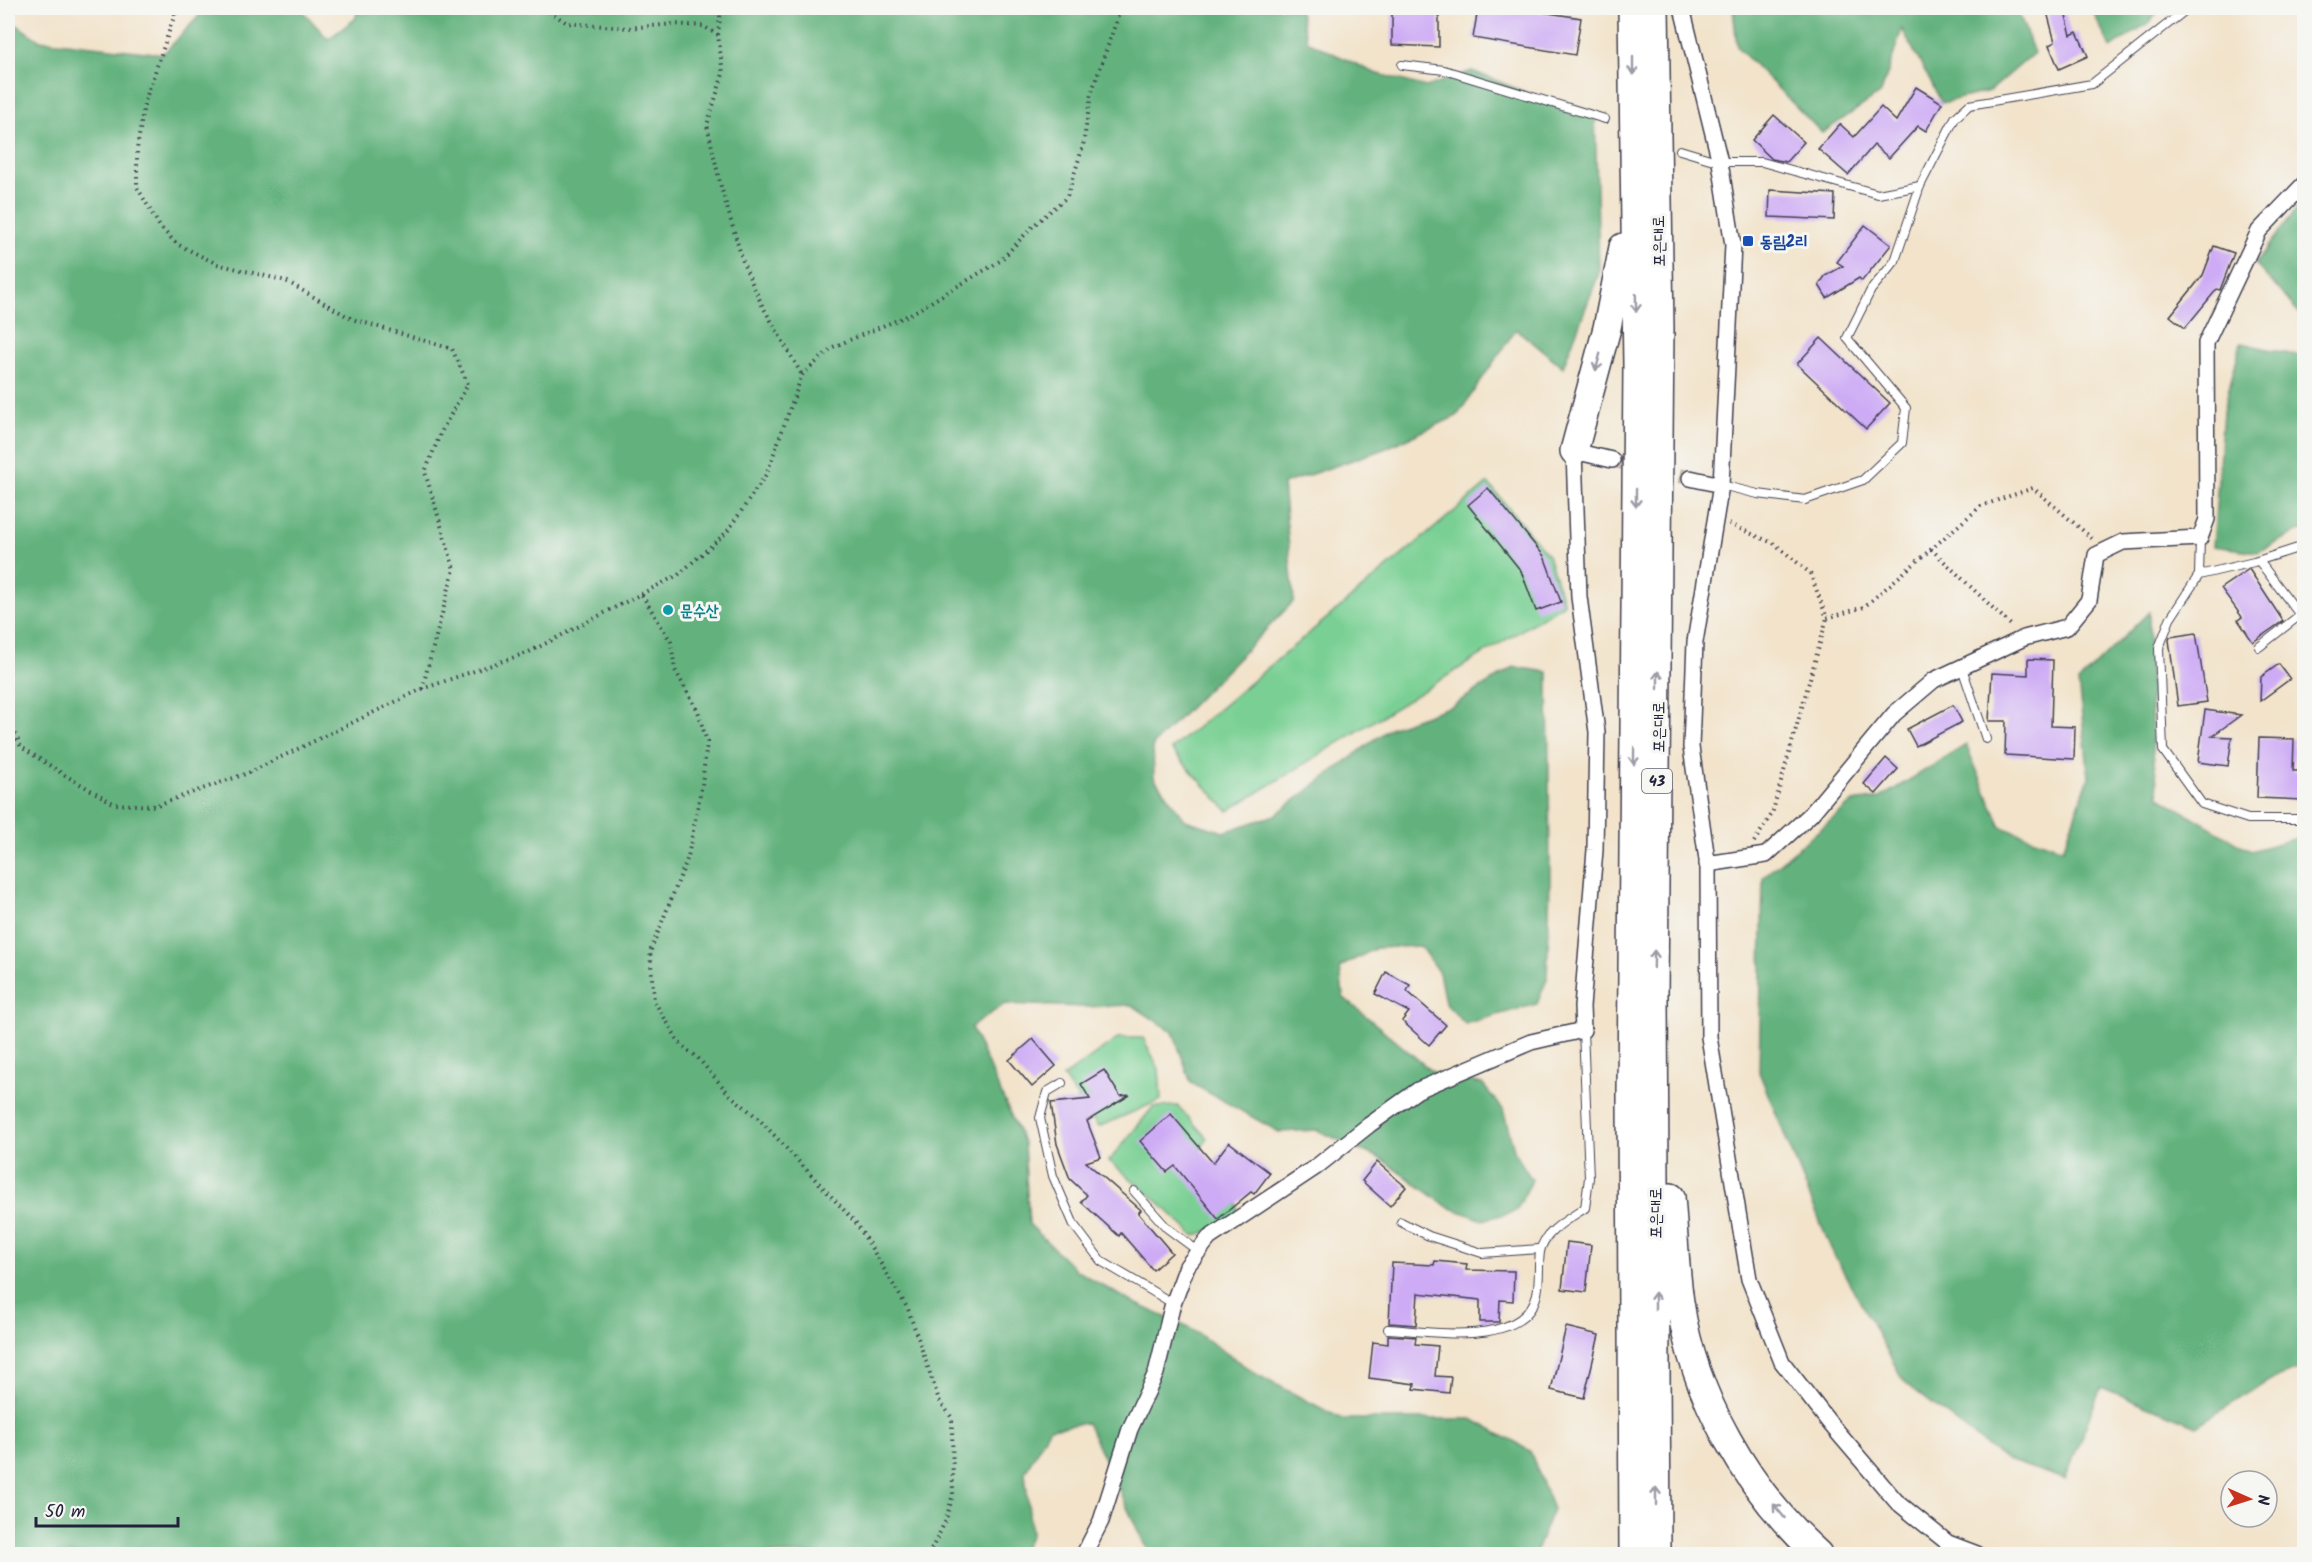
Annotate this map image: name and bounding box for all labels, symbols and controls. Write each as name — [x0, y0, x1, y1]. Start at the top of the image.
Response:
one-way arrow — [1627, 55, 1639, 75]
street label: 포은대로 — [1647, 215, 1672, 267]
place label: 동림2리 — [1760, 230, 1808, 255]
marker: 동림2리 — [1741, 234, 1755, 248]
one-way arrow — [1630, 292, 1641, 312]
one-way arrow — [1591, 352, 1603, 371]
one-way arrow — [1630, 487, 1642, 507]
place label: 문수산 — [680, 599, 719, 624]
marker: 문수산 — [661, 603, 675, 617]
one-way arrow — [1652, 671, 1664, 691]
street label: 포은대로 — [1647, 701, 1672, 753]
one-way arrow — [1628, 745, 1640, 765]
road number: 43 — [1642, 769, 1672, 793]
one-way arrow — [1648, 950, 1660, 970]
street label: 포은대로 — [1644, 1187, 1669, 1239]
one-way arrow — [1649, 1292, 1661, 1312]
north arrow — [2219, 1469, 2279, 1529]
one-way arrow — [1650, 1487, 1662, 1507]
scale bar — [36, 1490, 178, 1528]
text: N — [2250, 1494, 2275, 1505]
text: 50 m — [45, 1498, 85, 1527]
one-way arrow — [1772, 1503, 1785, 1519]

